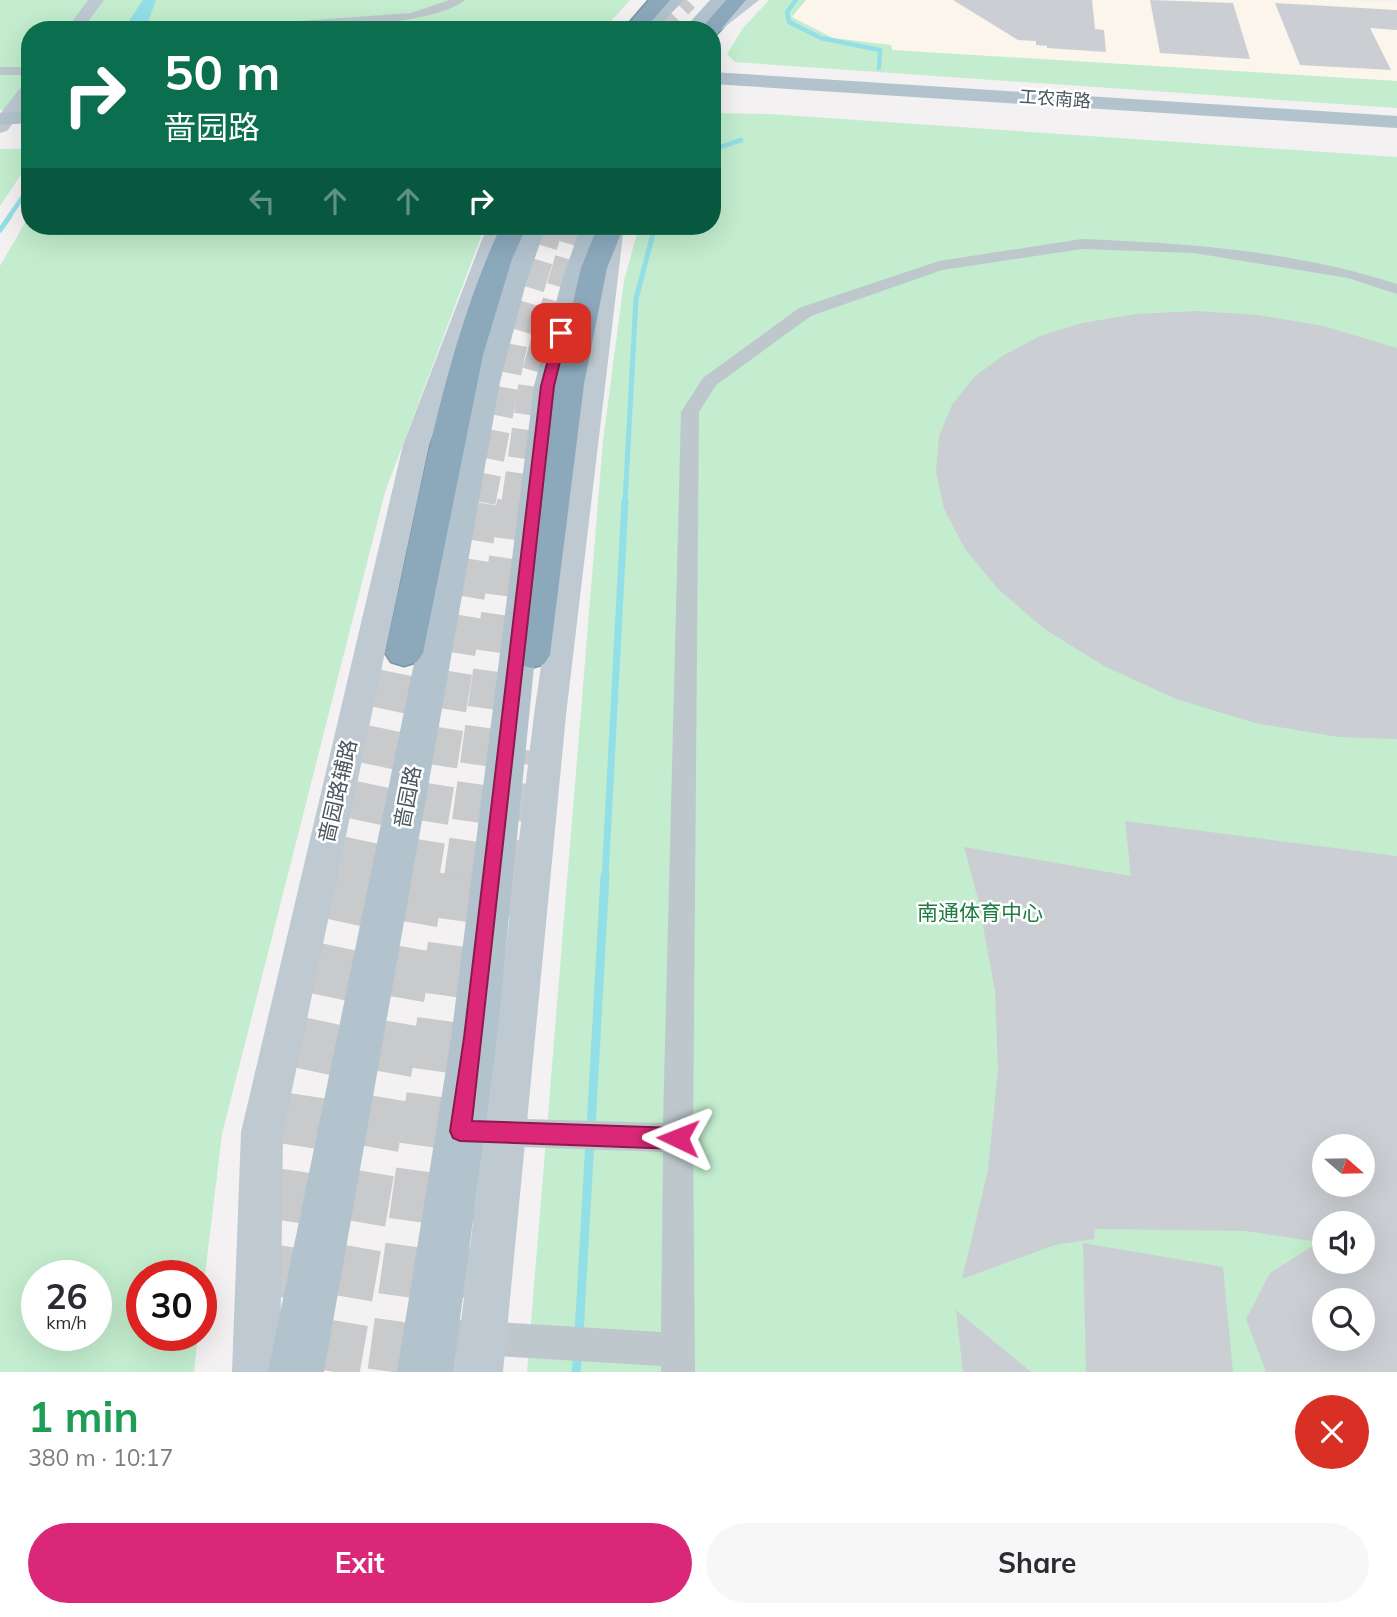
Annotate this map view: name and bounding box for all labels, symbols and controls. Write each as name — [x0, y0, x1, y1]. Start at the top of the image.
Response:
text: 50 m — [164, 41, 280, 102]
icon: right — [49, 49, 140, 140]
street label: 工农南路 — [1018, 85, 1092, 112]
text: 啬园路 — [164, 107, 260, 147]
icon: left — [243, 182, 281, 220]
icon: ahead — [316, 182, 354, 220]
icon: ahead — [389, 182, 427, 220]
icon: right — [462, 182, 500, 220]
pin — [531, 303, 591, 363]
icon: arrive — [542, 314, 580, 352]
street label: 啬园路辅路 — [313, 737, 362, 845]
street label: 啬园路 — [388, 763, 426, 830]
park label: 南通体育中心 — [917, 899, 1043, 925]
position arrow — [641, 1101, 715, 1175]
north arrow — [1312, 1134, 1376, 1197]
map controls — [1312, 1134, 1375, 1351]
button: sound — [1312, 1211, 1375, 1274]
speed limit sign: 30 — [126, 1260, 217, 1351]
text: 26 — [45, 1274, 88, 1318]
button: search — [1312, 1288, 1375, 1351]
text: km/h — [46, 1311, 87, 1334]
text: 1 min — [28, 1390, 139, 1443]
button: close — [1295, 1395, 1369, 1469]
text: 380 m · 10:17 — [28, 1443, 173, 1472]
button: Exit — [28, 1523, 692, 1603]
button: Share — [706, 1523, 1369, 1603]

